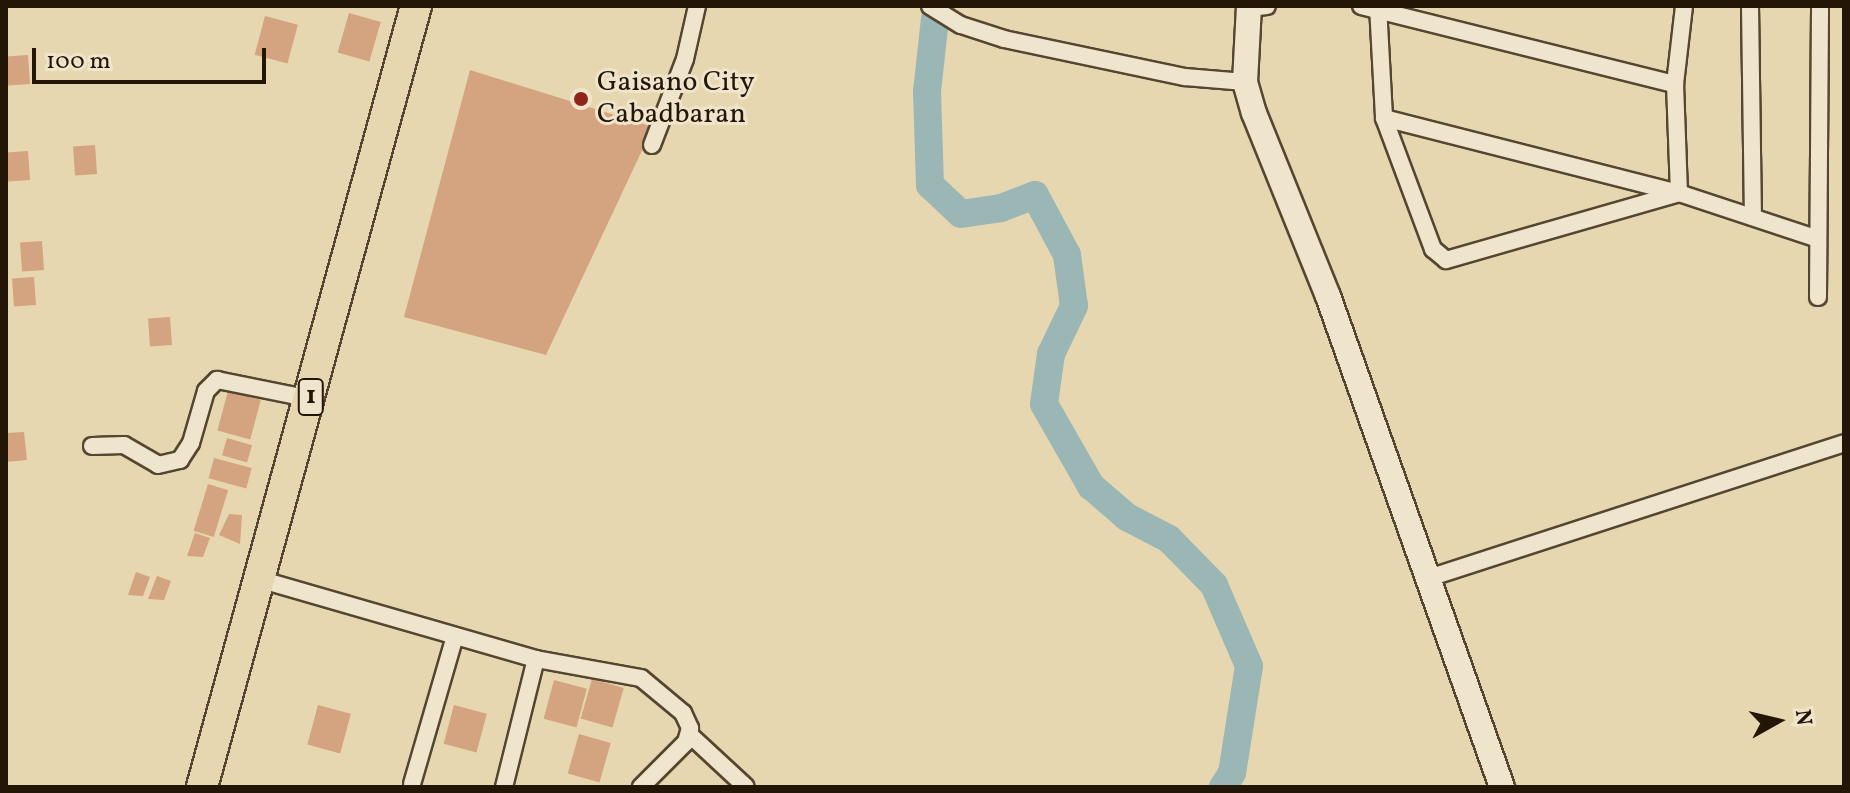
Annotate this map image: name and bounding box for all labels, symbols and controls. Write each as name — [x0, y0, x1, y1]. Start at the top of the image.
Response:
scale bar — [36, 32, 270, 82]
text: 100 m — [46, 45, 111, 79]
place label: Gaisano City Cabadbaran — [597, 66, 755, 132]
marker: Gaisano City Cabadbaran — [572, 90, 590, 108]
road number: 1 — [297, 375, 325, 419]
north arrow — [1738, 681, 1818, 761]
text: N — [1786, 708, 1819, 728]

